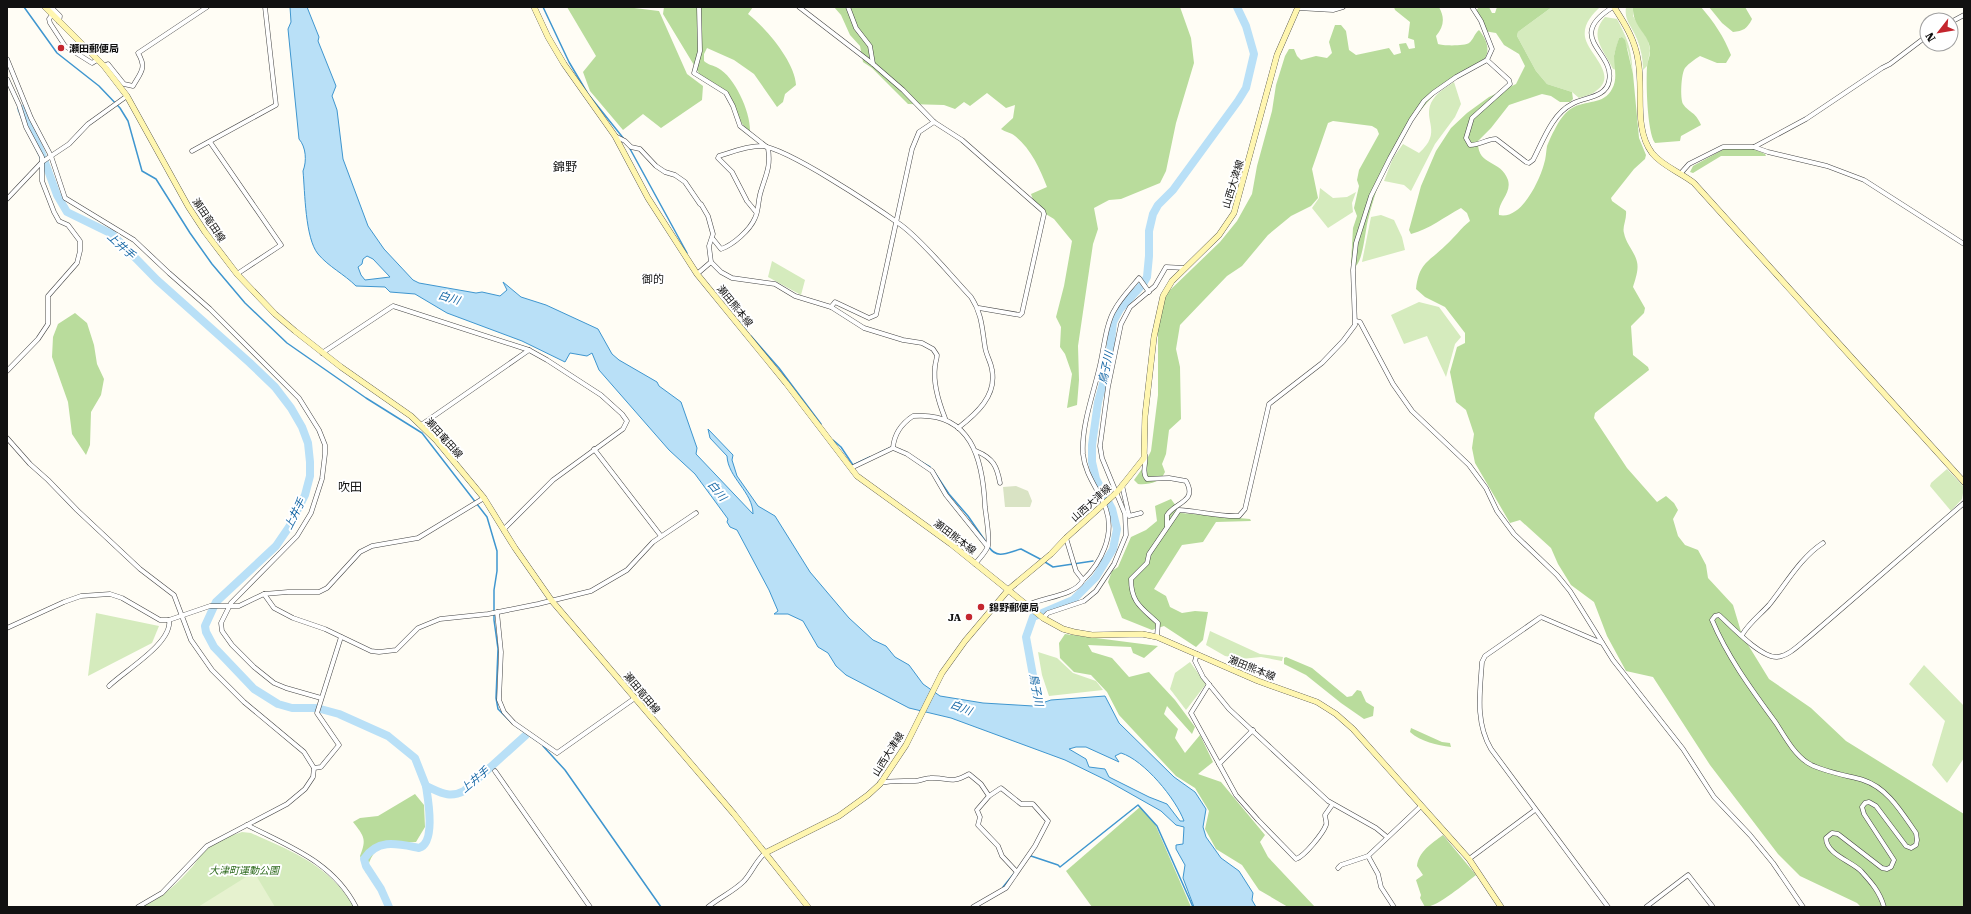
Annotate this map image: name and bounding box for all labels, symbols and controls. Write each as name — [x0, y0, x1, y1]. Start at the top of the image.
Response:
north arrow — [1919, 12, 1959, 52]
text: N — [1923, 29, 1939, 44]
marker: 瀬田郵便局 — [56, 43, 66, 53]
place label: 瀬田郵便局 — [69, 43, 119, 54]
street label: 山西大津線 — [1220, 158, 1246, 210]
district label: 錦野 — [553, 160, 577, 174]
street label: 瀬田竜田線 — [190, 196, 228, 244]
water label: 上井手 — [104, 230, 138, 263]
district label: 御的 — [641, 273, 664, 286]
street label: 瀬田熊本線 — [715, 283, 755, 329]
water label: 白川 — [437, 289, 462, 308]
water label: 鳥子川 — [1096, 350, 1116, 385]
street label: 瀬田竜田線 — [423, 416, 465, 460]
water label: 白川 — [705, 478, 730, 504]
district label: 吹田 — [338, 480, 362, 494]
street label: 山西大津線 — [1069, 482, 1113, 524]
water label: 上井手 — [282, 495, 309, 532]
street label: 瀬田熊本線 — [932, 518, 978, 556]
marker: 錦野郵便局 — [976, 602, 986, 612]
place label: 錦野郵便局 — [989, 602, 1039, 613]
place label: JA — [948, 612, 962, 623]
marker: JA — [964, 612, 974, 622]
street label: 瀬田熊本線 — [1227, 654, 1277, 682]
street label: 瀬田竜田線 — [622, 670, 662, 716]
water label: 鳥子川 — [1026, 673, 1046, 708]
water label: 白川 — [948, 698, 975, 718]
street label: 山西大津線 — [870, 730, 906, 778]
water label: 上井手 — [458, 764, 493, 796]
park label: 大津町運動公園 — [209, 865, 281, 876]

